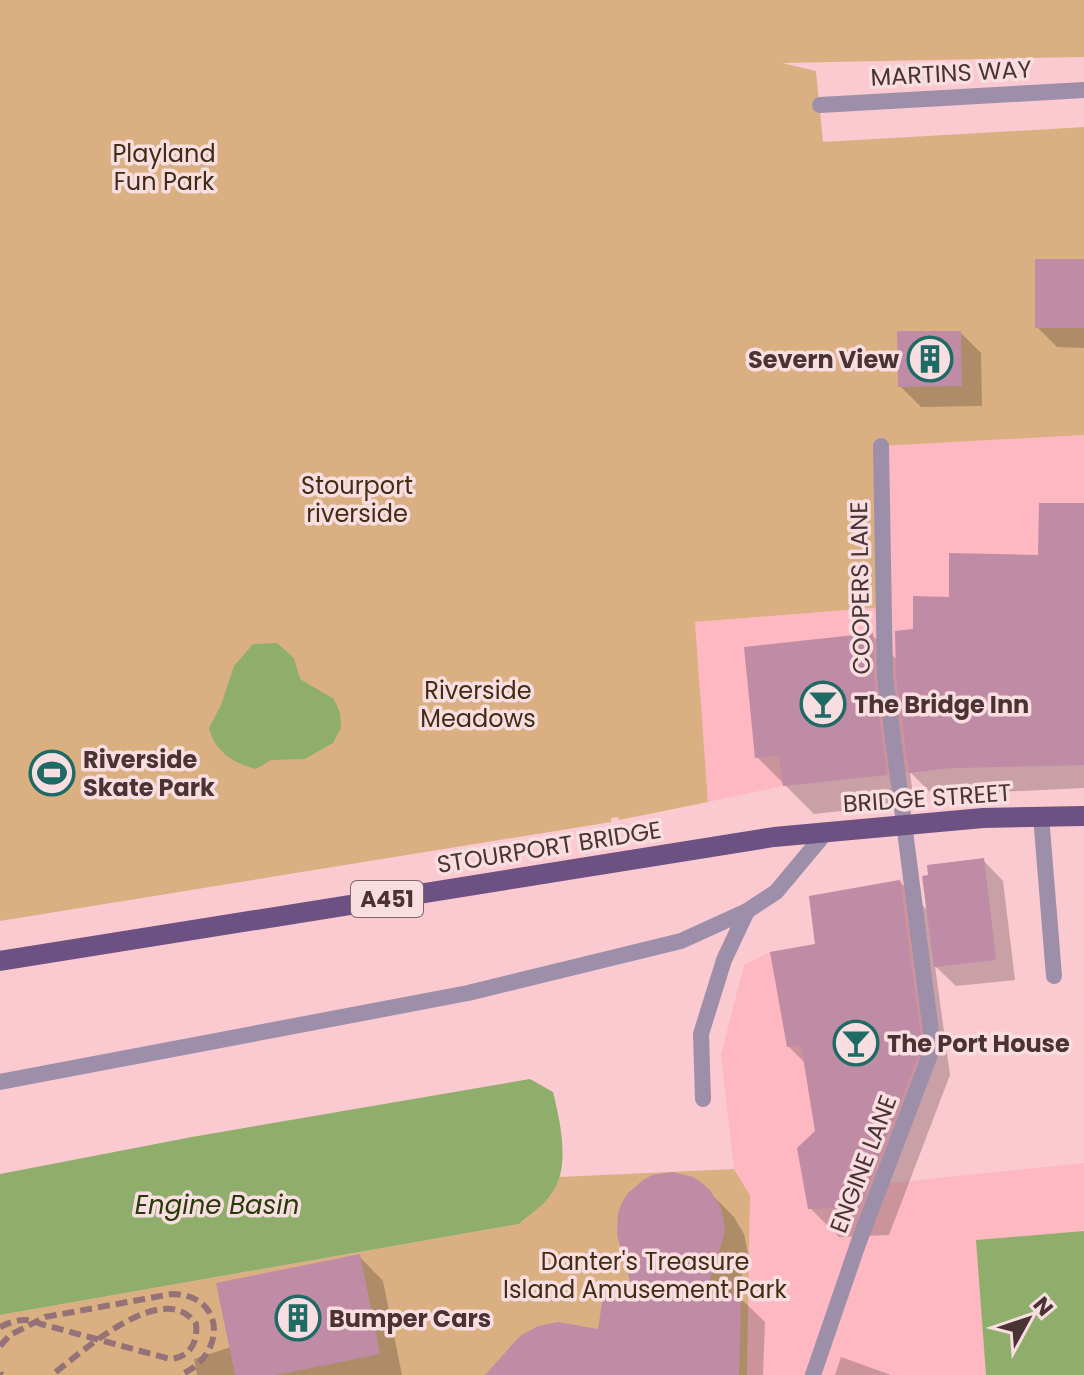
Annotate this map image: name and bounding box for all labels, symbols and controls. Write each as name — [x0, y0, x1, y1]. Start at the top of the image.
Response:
street label: MARTINS WAY — [870, 52, 1032, 94]
park label: Playland Fun Park — [112, 137, 216, 198]
building icon: Severn View — [906, 335, 954, 383]
place label: Severn View — [748, 343, 899, 376]
park label: Stourport riverside — [301, 469, 413, 530]
street label: COOPERS LANE — [842, 501, 878, 675]
park label: Riverside Meadows — [420, 674, 536, 735]
bar icon: The Bridge Inn — [799, 680, 847, 728]
place label: The Bridge Inn — [854, 688, 1029, 721]
place label: Riverside Skate Park — [83, 743, 215, 804]
sports icon: Riverside Skate Park — [28, 749, 76, 797]
street label: BRIDGE STREET — [842, 776, 1012, 820]
street label: STOURPORT BRIDGE — [434, 813, 664, 881]
road number: A451 — [351, 881, 423, 917]
bar icon: The Port House — [832, 1019, 880, 1067]
place label: The Port House — [887, 1027, 1070, 1060]
street label: ENGINE LANE — [822, 1090, 904, 1238]
water label: Engine Basin — [135, 1187, 299, 1223]
park label: Danter's Treasure Island Amusement Park — [503, 1245, 788, 1306]
north arrow — [988, 1279, 1068, 1359]
text: N — [1026, 1290, 1060, 1323]
building icon: Bumper Cars — [274, 1294, 322, 1342]
place label: Bumper Cars — [329, 1302, 491, 1335]

